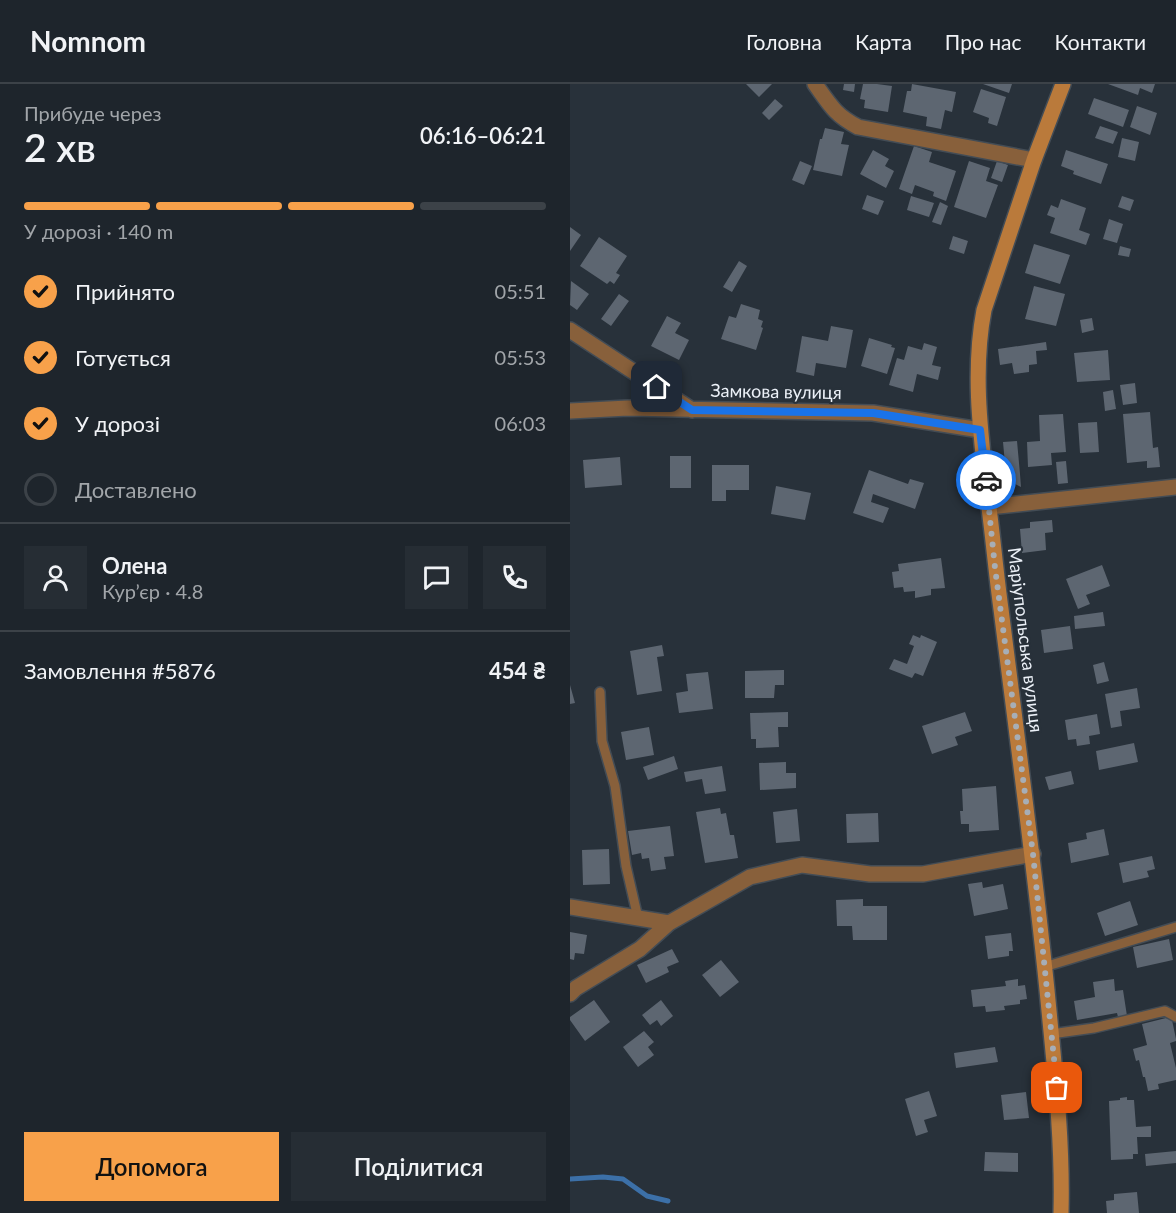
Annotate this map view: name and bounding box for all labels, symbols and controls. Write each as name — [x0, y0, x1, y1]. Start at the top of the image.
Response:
text: Nomnom — [30, 24, 146, 58]
text: Головна — [746, 29, 822, 54]
text: Карта — [855, 29, 912, 54]
text: Про нас — [945, 29, 1021, 54]
text: Контакти — [1054, 29, 1146, 54]
text: Прибуде через — [24, 101, 161, 125]
text: 06:16–06:21 — [420, 122, 546, 149]
text: 2 хв — [24, 124, 96, 170]
text: У дорозі · 140 m — [24, 219, 173, 243]
icon: check — [24, 275, 57, 308]
text: Прийнято — [75, 278, 175, 305]
text: 05:51 — [495, 279, 546, 303]
icon: check — [24, 341, 57, 374]
text: Готується — [75, 344, 171, 371]
text: 05:53 — [495, 345, 546, 369]
pin — [631, 361, 682, 412]
icon: home — [640, 370, 673, 403]
street label: Замкова вулиця — [710, 379, 842, 403]
icon: check — [24, 407, 57, 440]
text: У дорозі — [75, 410, 160, 437]
text: 06:03 — [495, 411, 546, 435]
courier — [956, 450, 1016, 510]
icon: car — [970, 464, 1003, 497]
text: Доставлено — [75, 476, 197, 503]
button: person — [24, 546, 87, 609]
button: chat — [405, 546, 468, 609]
button: phone — [483, 546, 546, 609]
street label: Маріупольська вулиця — [1004, 546, 1048, 734]
text: Олена — [102, 552, 167, 579]
text: Кур’єр · 4.8 — [102, 579, 203, 603]
text: Замовлення #5876 — [24, 657, 216, 684]
text: 454 ₴ — [489, 657, 546, 684]
pin — [1031, 1062, 1082, 1113]
icon: bag — [1040, 1071, 1073, 1104]
button: Допомога — [24, 1132, 279, 1201]
button: Поділитися — [291, 1132, 546, 1201]

